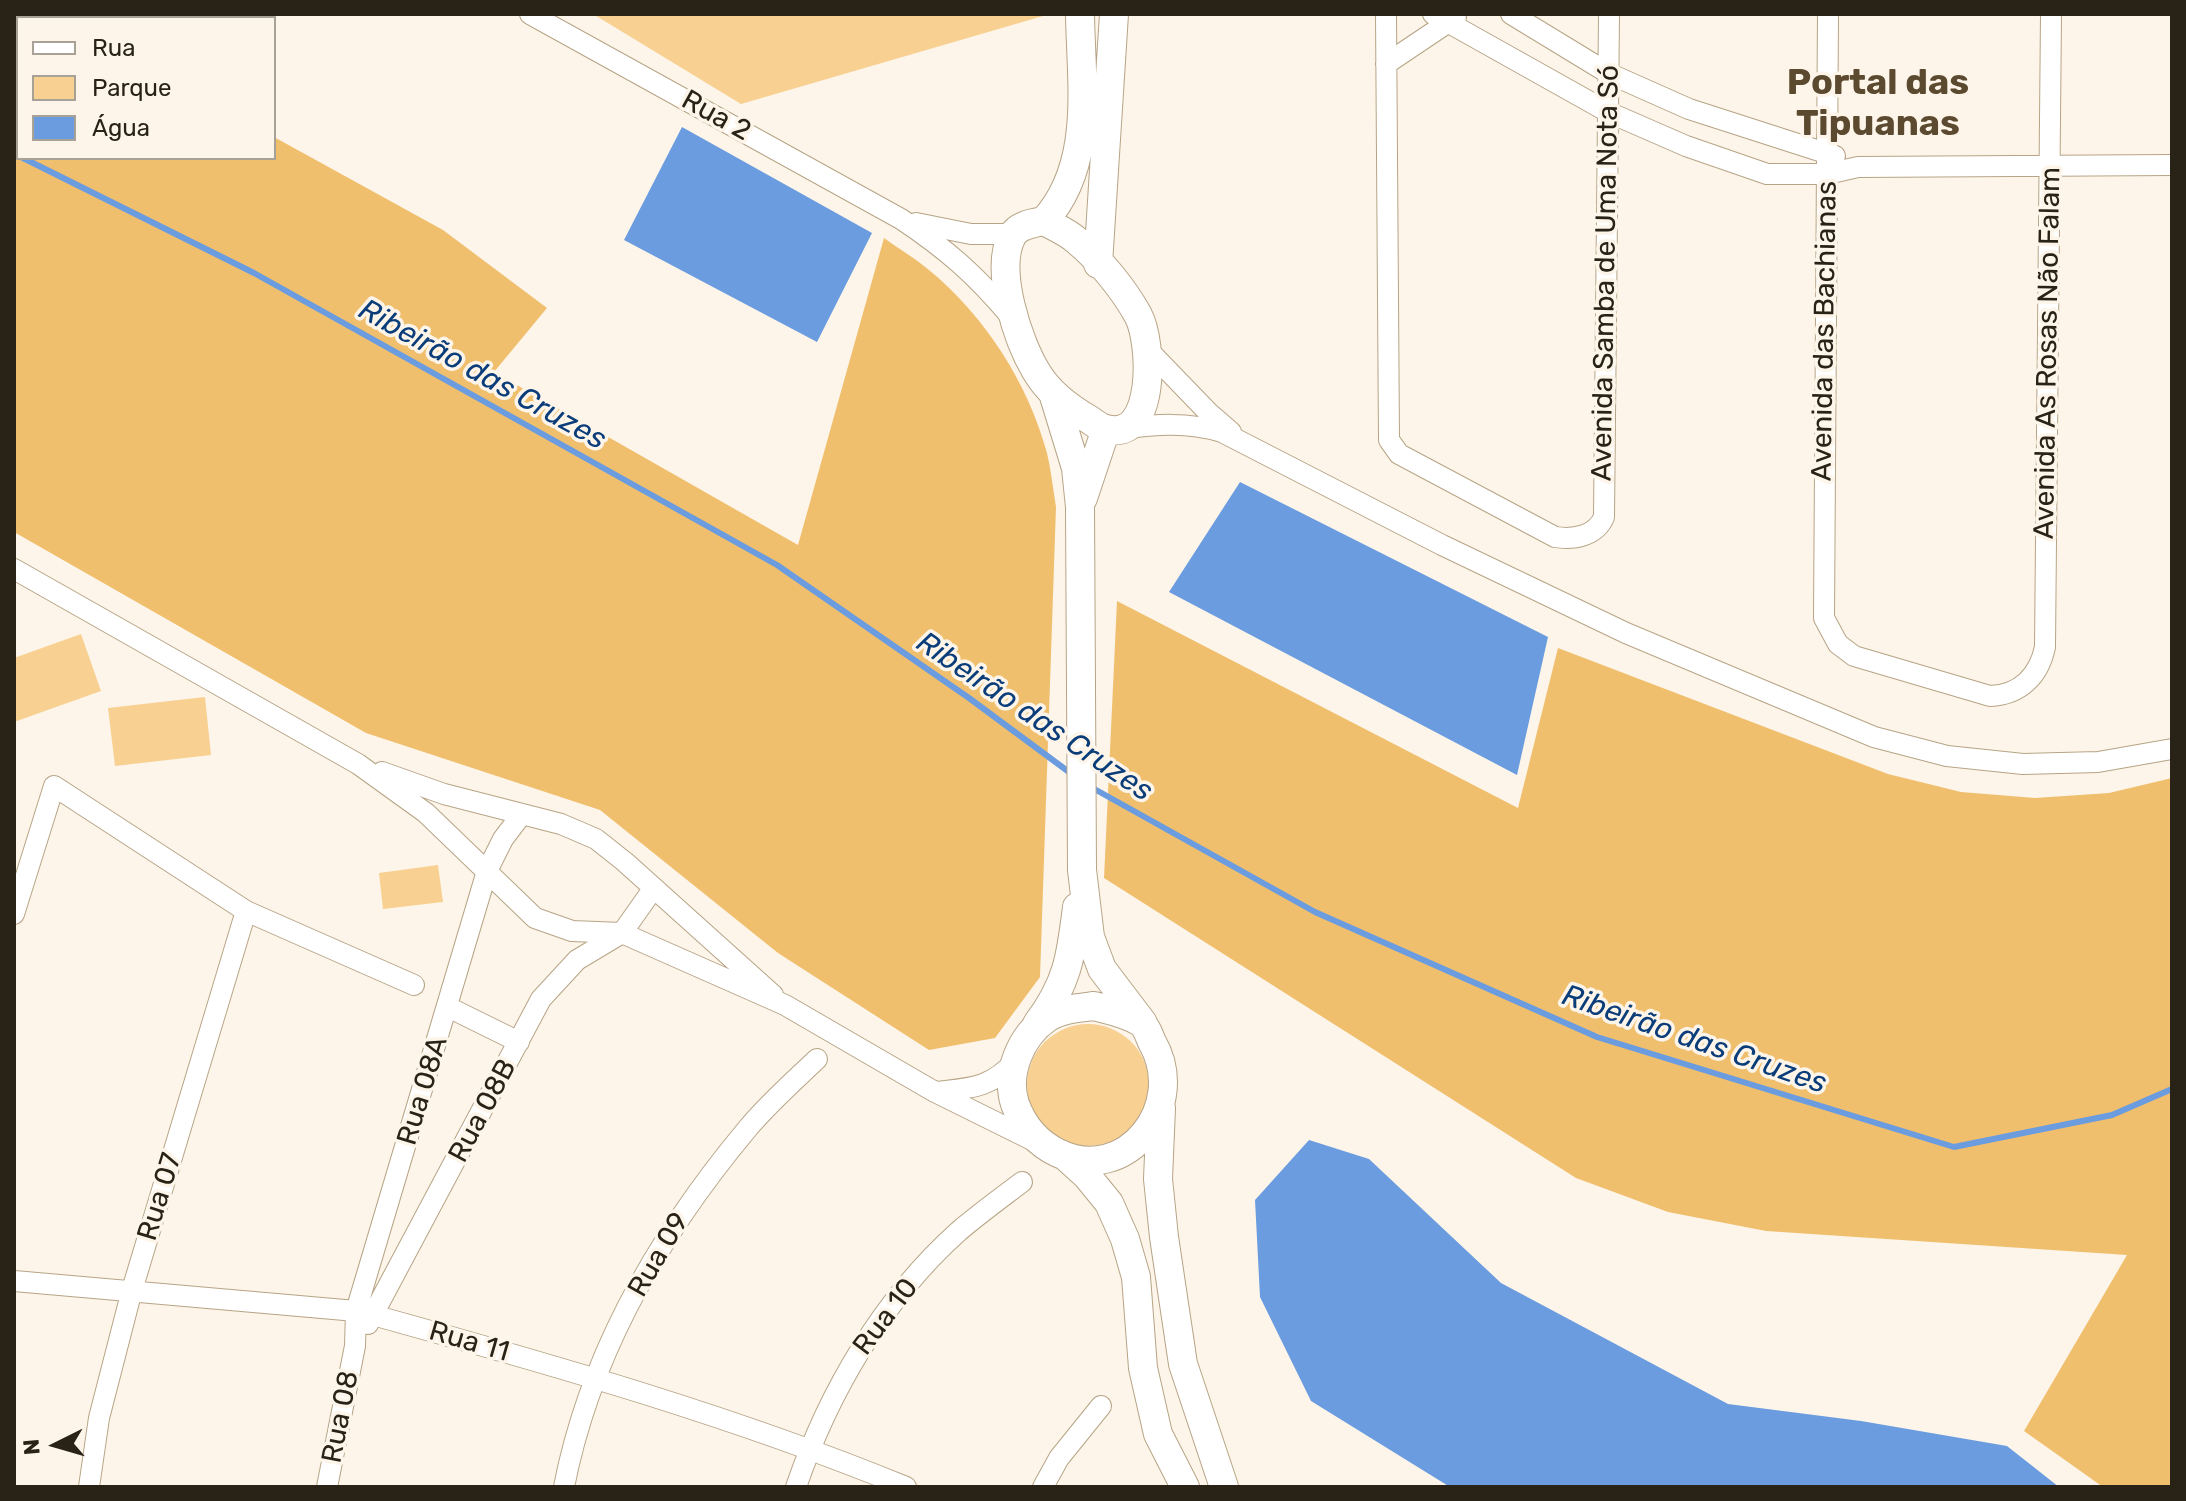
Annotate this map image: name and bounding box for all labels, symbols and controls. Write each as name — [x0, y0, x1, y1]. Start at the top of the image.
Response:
legend — [16, 16, 276, 160]
text: Rua — [92, 34, 135, 62]
district label: Portal das Tipuanas — [1787, 62, 1969, 147]
street label: Avenida Samba de Uma Nota Só — [1586, 65, 1626, 481]
text: Parque — [92, 74, 171, 102]
street label: Rua 2 — [676, 83, 756, 149]
text: Água — [92, 114, 150, 142]
street label: Avenida As Rosas Não Falam — [2028, 167, 2068, 539]
street label: Avenida das Bachianas — [1806, 181, 1844, 481]
water label: Ribeirão das Cruzes — [352, 292, 612, 458]
water label: Ribeirão das Cruzes — [909, 625, 1159, 809]
water label: Ribeirão das Cruzes — [1557, 978, 1831, 1102]
street label: Rua 08A — [391, 1033, 455, 1149]
street label: Rua 08B — [442, 1054, 524, 1168]
street label: Rua 07 — [131, 1149, 189, 1245]
street label: Rua 09 — [621, 1207, 697, 1303]
street label: Rua 10 — [846, 1272, 926, 1362]
street label: Rua 11 — [425, 1315, 513, 1369]
street label: Rua 08 — [316, 1368, 366, 1466]
north arrow — [16, 1405, 96, 1485]
text: N — [17, 1438, 46, 1456]

